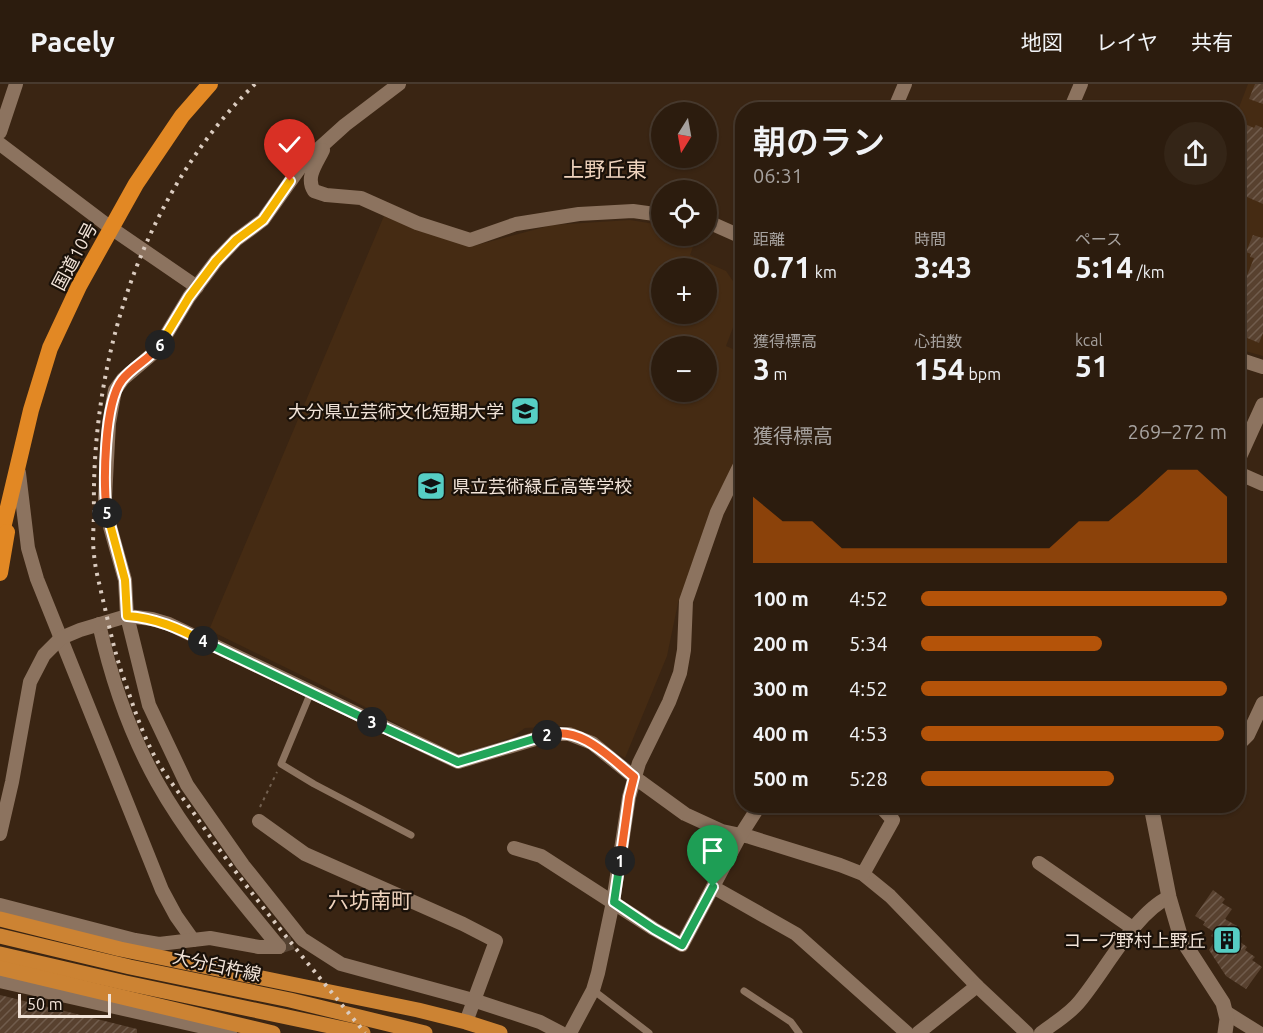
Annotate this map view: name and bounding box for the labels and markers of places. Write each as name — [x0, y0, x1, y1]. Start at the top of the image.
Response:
pin — [264, 119, 315, 181]
pin: 6 — [145, 330, 175, 360]
school or university icon: 大分県立芸術文化短期大学 — [509, 395, 541, 427]
place label: 大分県立芸術文化短期大学 — [288, 401, 504, 421]
school or university icon: 県立芸術緑丘高等学校 — [415, 470, 447, 502]
place label: 県立芸術緑丘高等学校 — [452, 476, 632, 496]
pin: 5 — [92, 498, 122, 528]
pin: 4 — [188, 626, 218, 656]
pin: 3 — [357, 707, 387, 737]
pin: 2 — [532, 720, 562, 750]
pin — [687, 825, 738, 887]
pin: 1 — [605, 846, 635, 876]
building icon: コープ野村上野丘 — [1211, 924, 1243, 956]
place label: コープ野村上野丘 — [1063, 930, 1206, 950]

